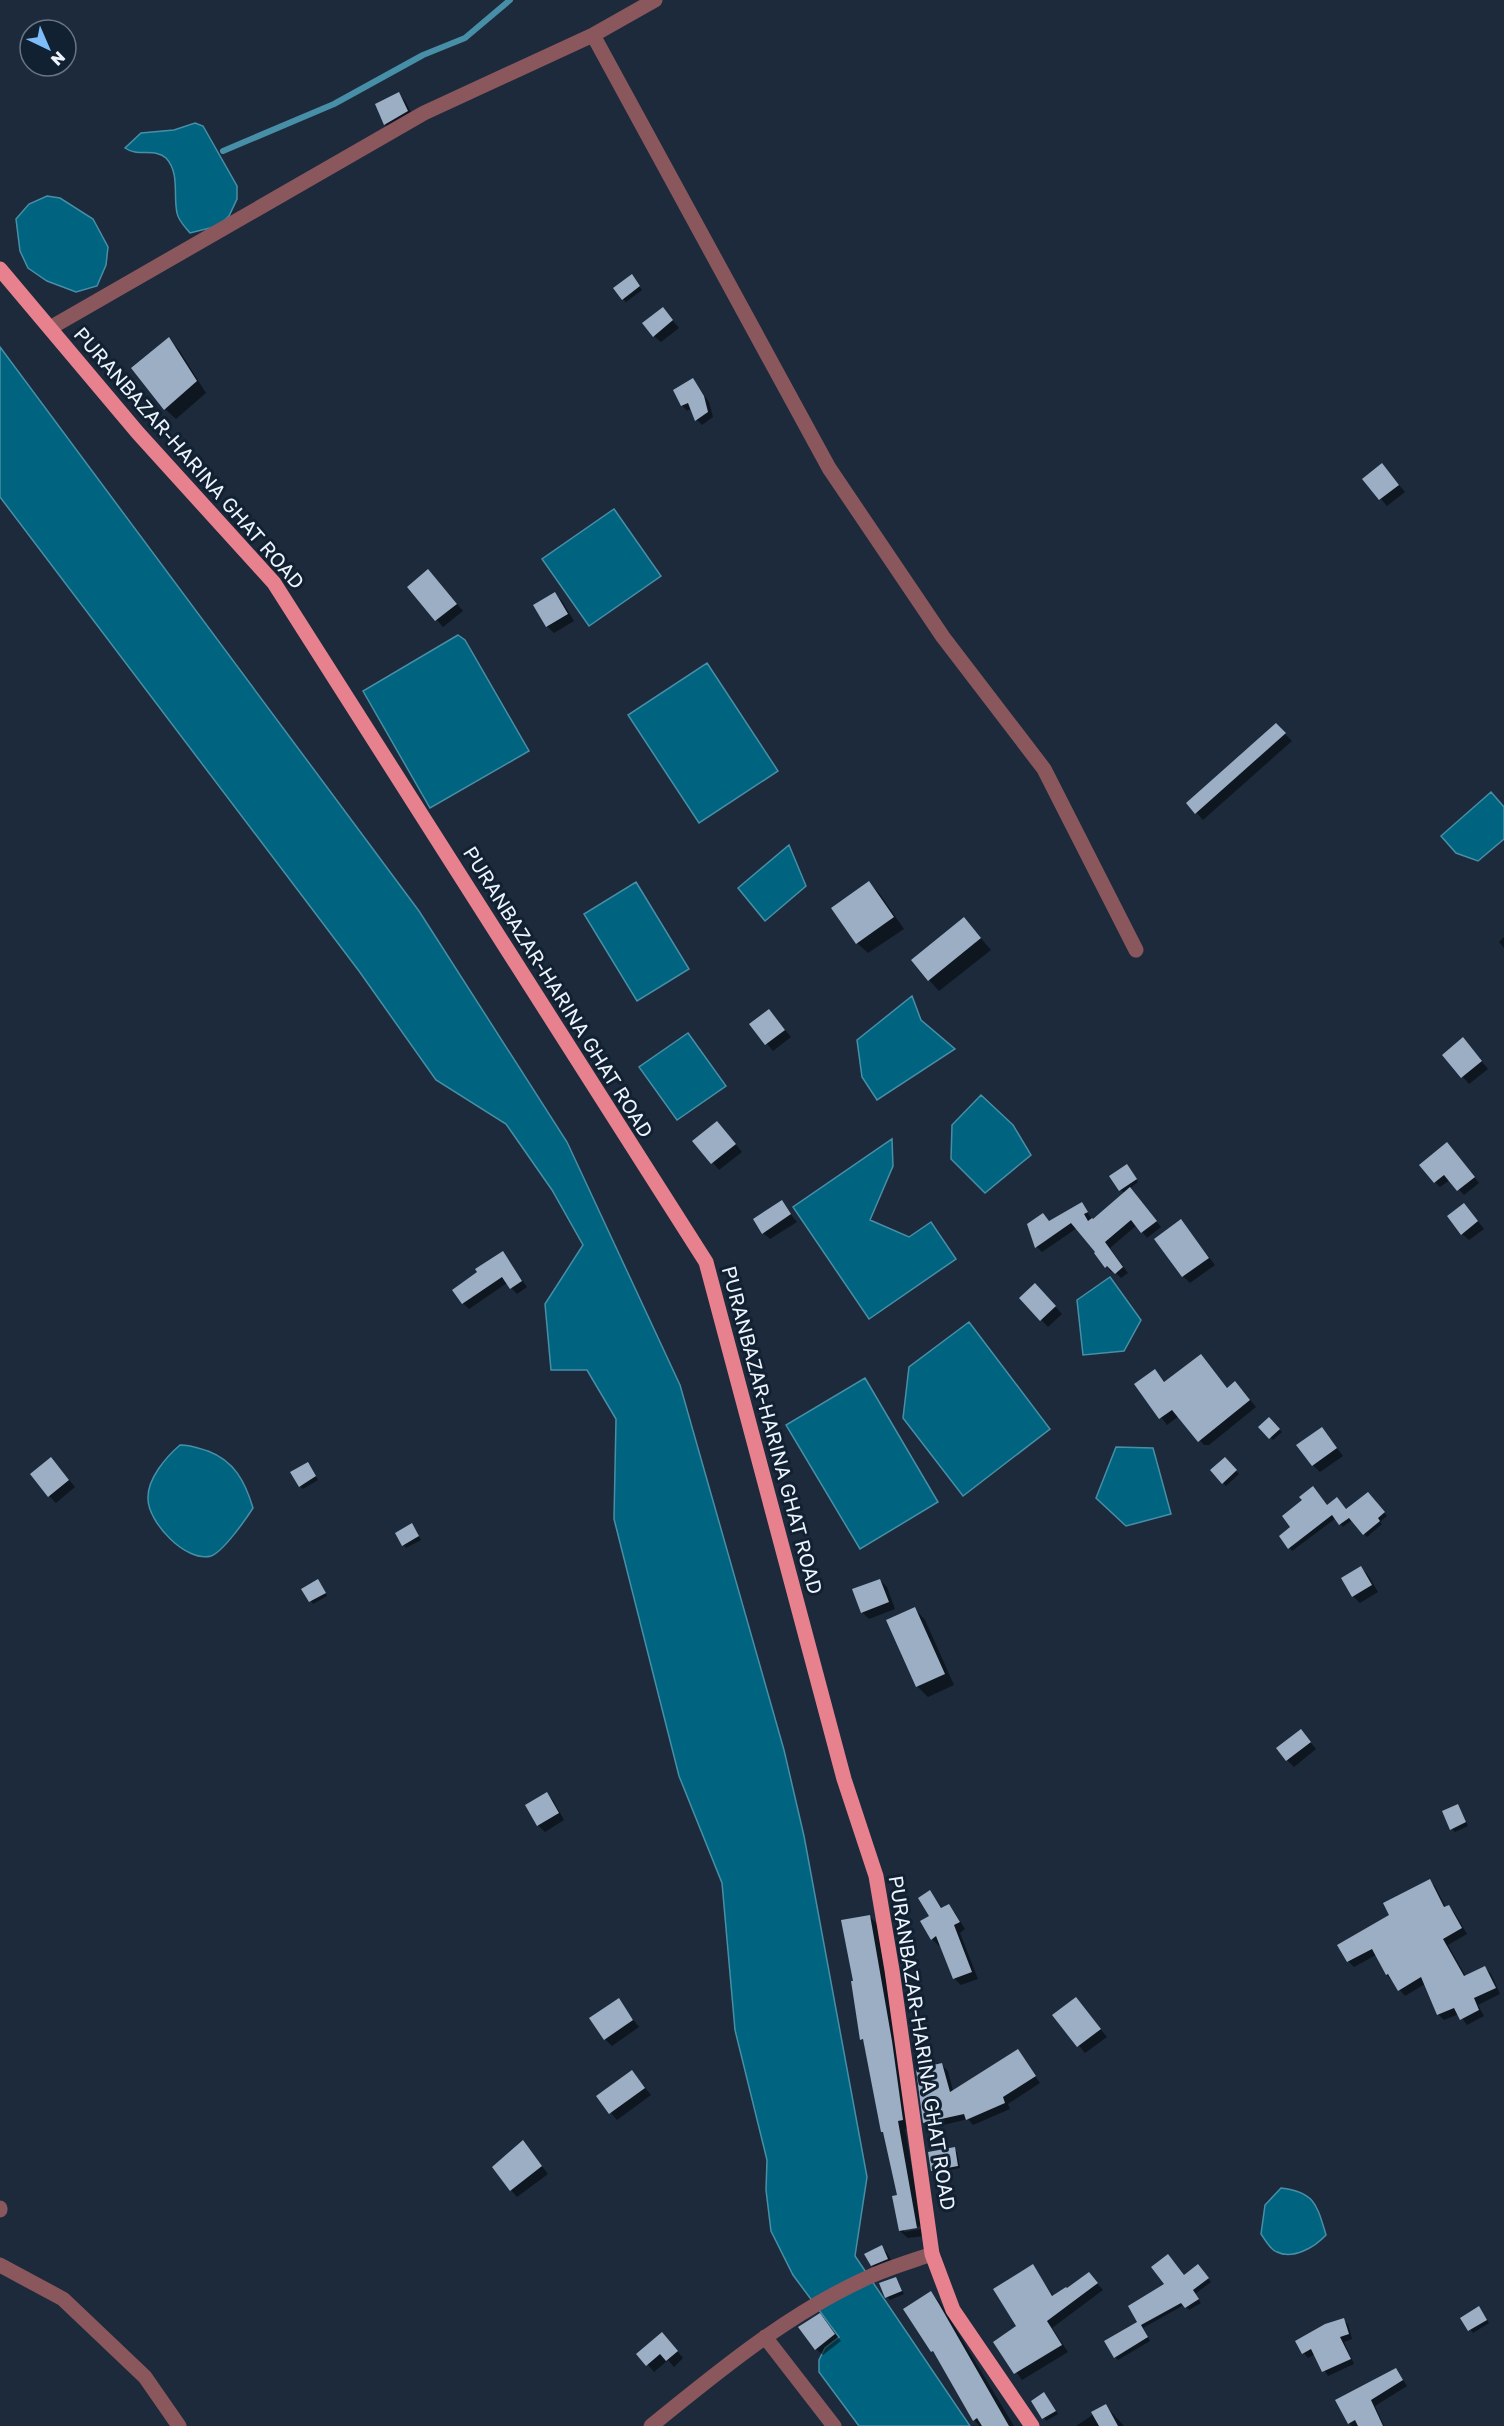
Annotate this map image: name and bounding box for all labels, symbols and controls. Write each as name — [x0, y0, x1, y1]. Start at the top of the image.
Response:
north arrow — [18, 18, 78, 78]
text: N — [47, 47, 70, 70]
street label: PURANBAZAR-HARINA GHAT ROAD — [70, 322, 310, 593]
street label: PURANBAZAR-HARINA GHAT ROAD — [459, 841, 659, 1142]
street label: PURANBAZAR-HARINA GHAT ROAD — [718, 1263, 828, 1597]
street label: PURANBAZAR-HARINA GHAT ROAD — [885, 1874, 961, 2212]

